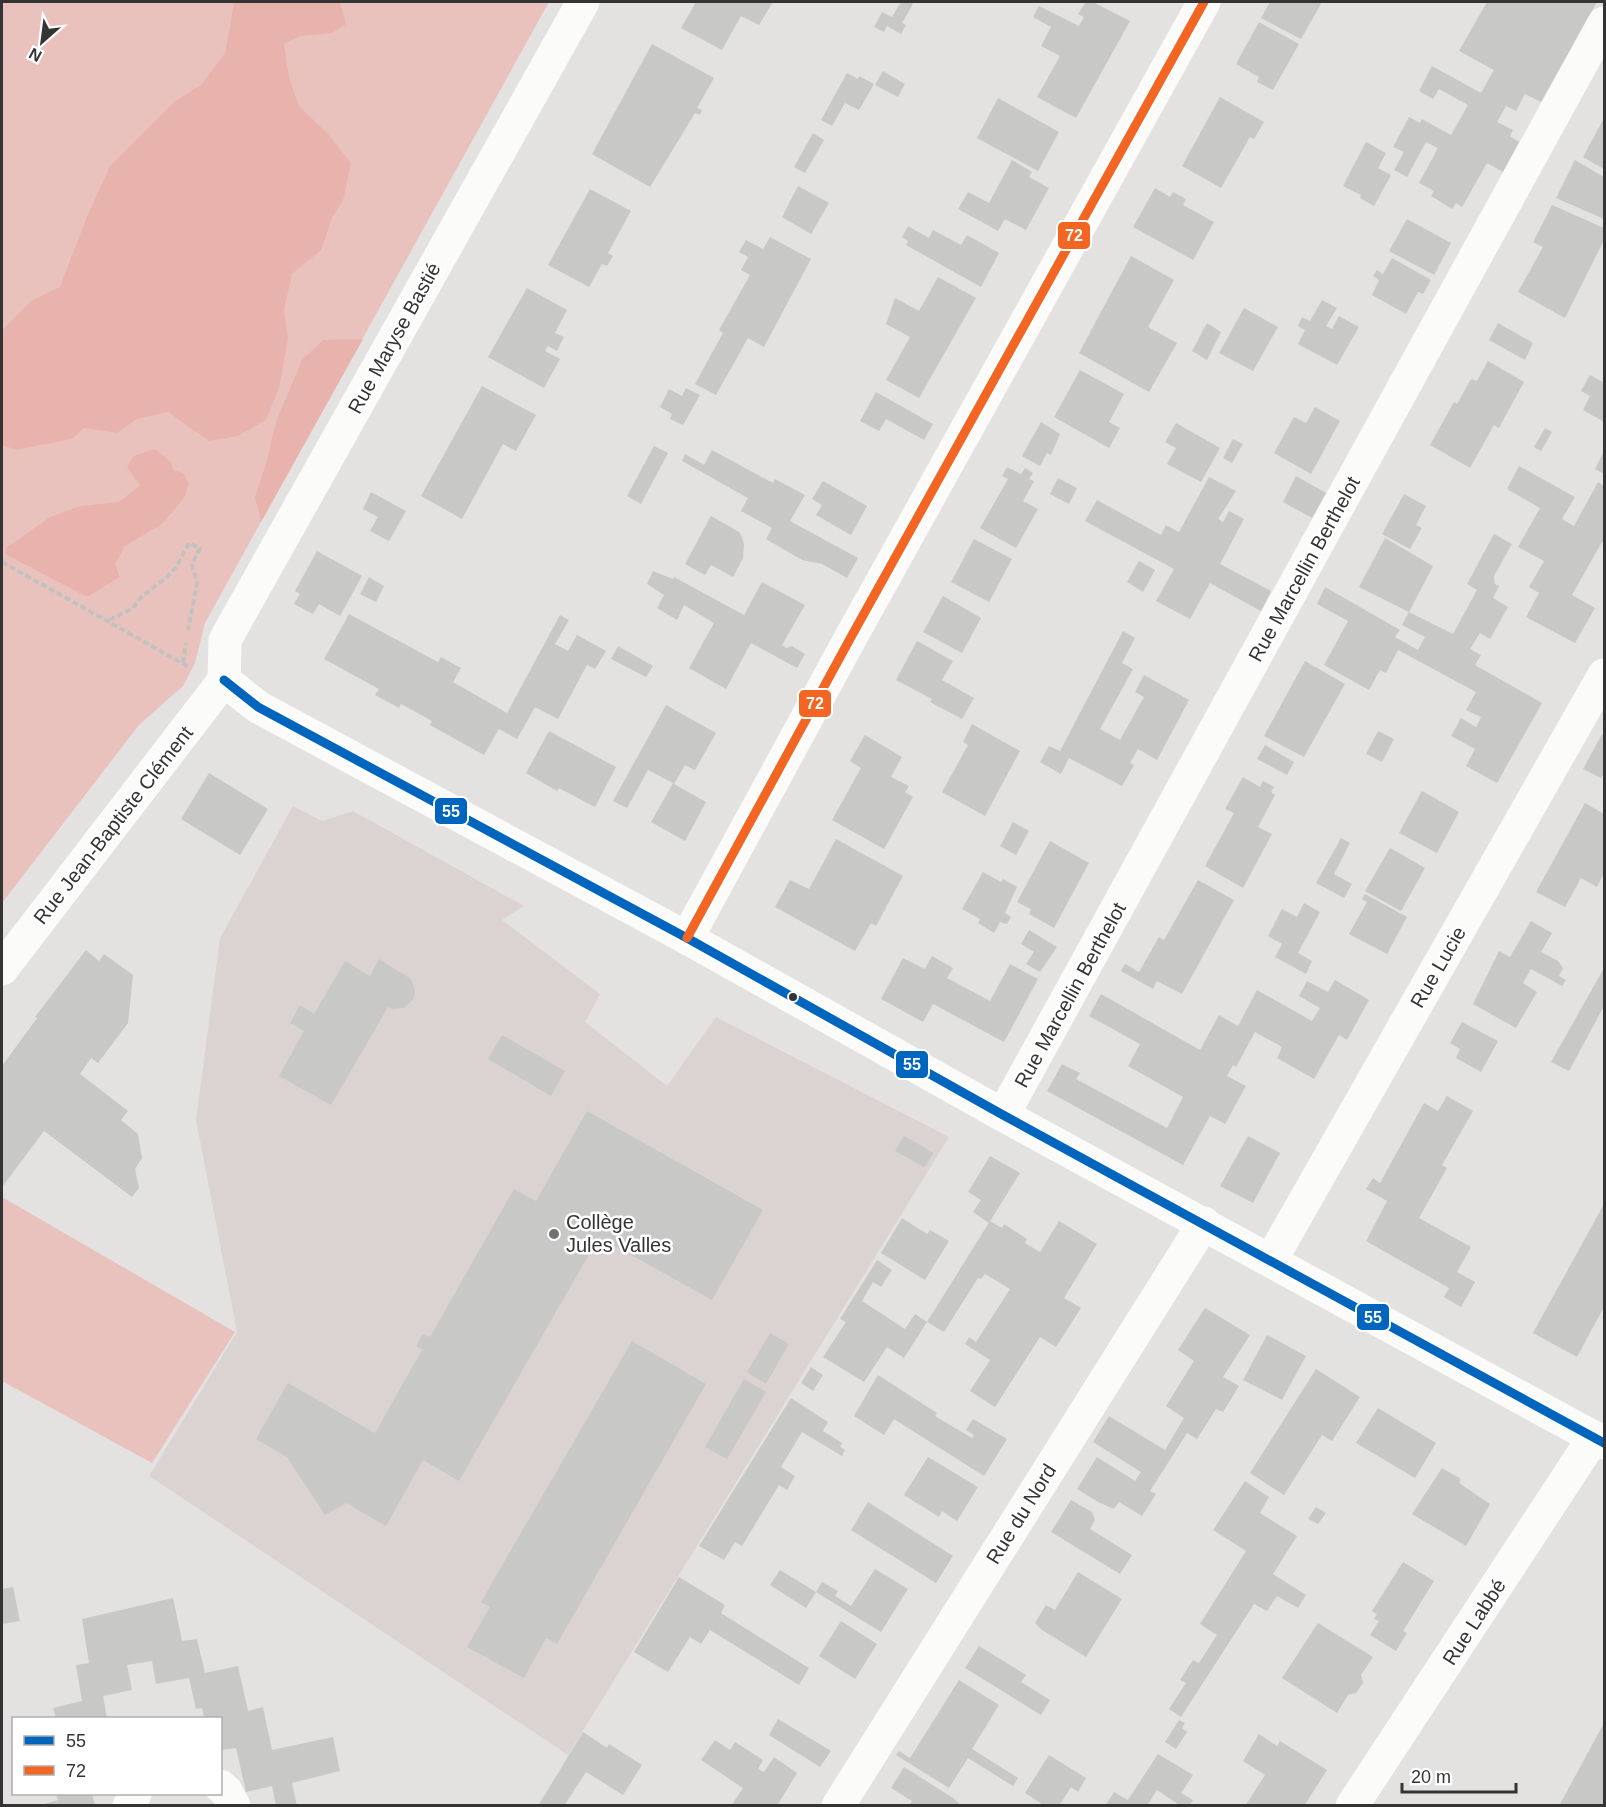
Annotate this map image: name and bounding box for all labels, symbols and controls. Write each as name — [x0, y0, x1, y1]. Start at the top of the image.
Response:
north arrow — [12, 12, 72, 72]
text: N — [26, 45, 44, 65]
line badge: 72 — [1057, 221, 1091, 250]
text: 72 — [1065, 227, 1083, 244]
street label: Rue Maryse Bastié — [343, 259, 445, 417]
street label: Rue Marcellin Berthelot — [1244, 472, 1364, 665]
line badge: 72 — [798, 689, 832, 718]
text: 72 — [806, 695, 824, 712]
street label: Rue Jean-Baptiste Clément — [29, 722, 197, 928]
line badge: 55 — [434, 797, 468, 825]
text: 55 — [442, 803, 460, 820]
street label: Rue Marcellin Berthelot — [1010, 898, 1130, 1091]
street label: Rue Lucie — [1406, 923, 1470, 1011]
unlabelled marker — [787, 991, 799, 1003]
line badge: 55 — [895, 1050, 929, 1079]
text: 55 — [903, 1056, 921, 1073]
place label: Collège Jules Valles — [566, 1211, 671, 1256]
marker: Collège Jules Valles — [547, 1227, 561, 1241]
line badge: 55 — [1356, 1303, 1390, 1331]
text: 55 — [1364, 1309, 1382, 1326]
street label: Rue du Nord — [982, 1460, 1060, 1568]
street label: Rue Labbé — [1438, 1575, 1510, 1669]
legend — [12, 1717, 222, 1795]
text: 55 — [66, 1731, 86, 1751]
scale bar — [1402, 1756, 1516, 1794]
text: 72 — [66, 1761, 86, 1781]
text: 20 m — [1411, 1767, 1451, 1787]

